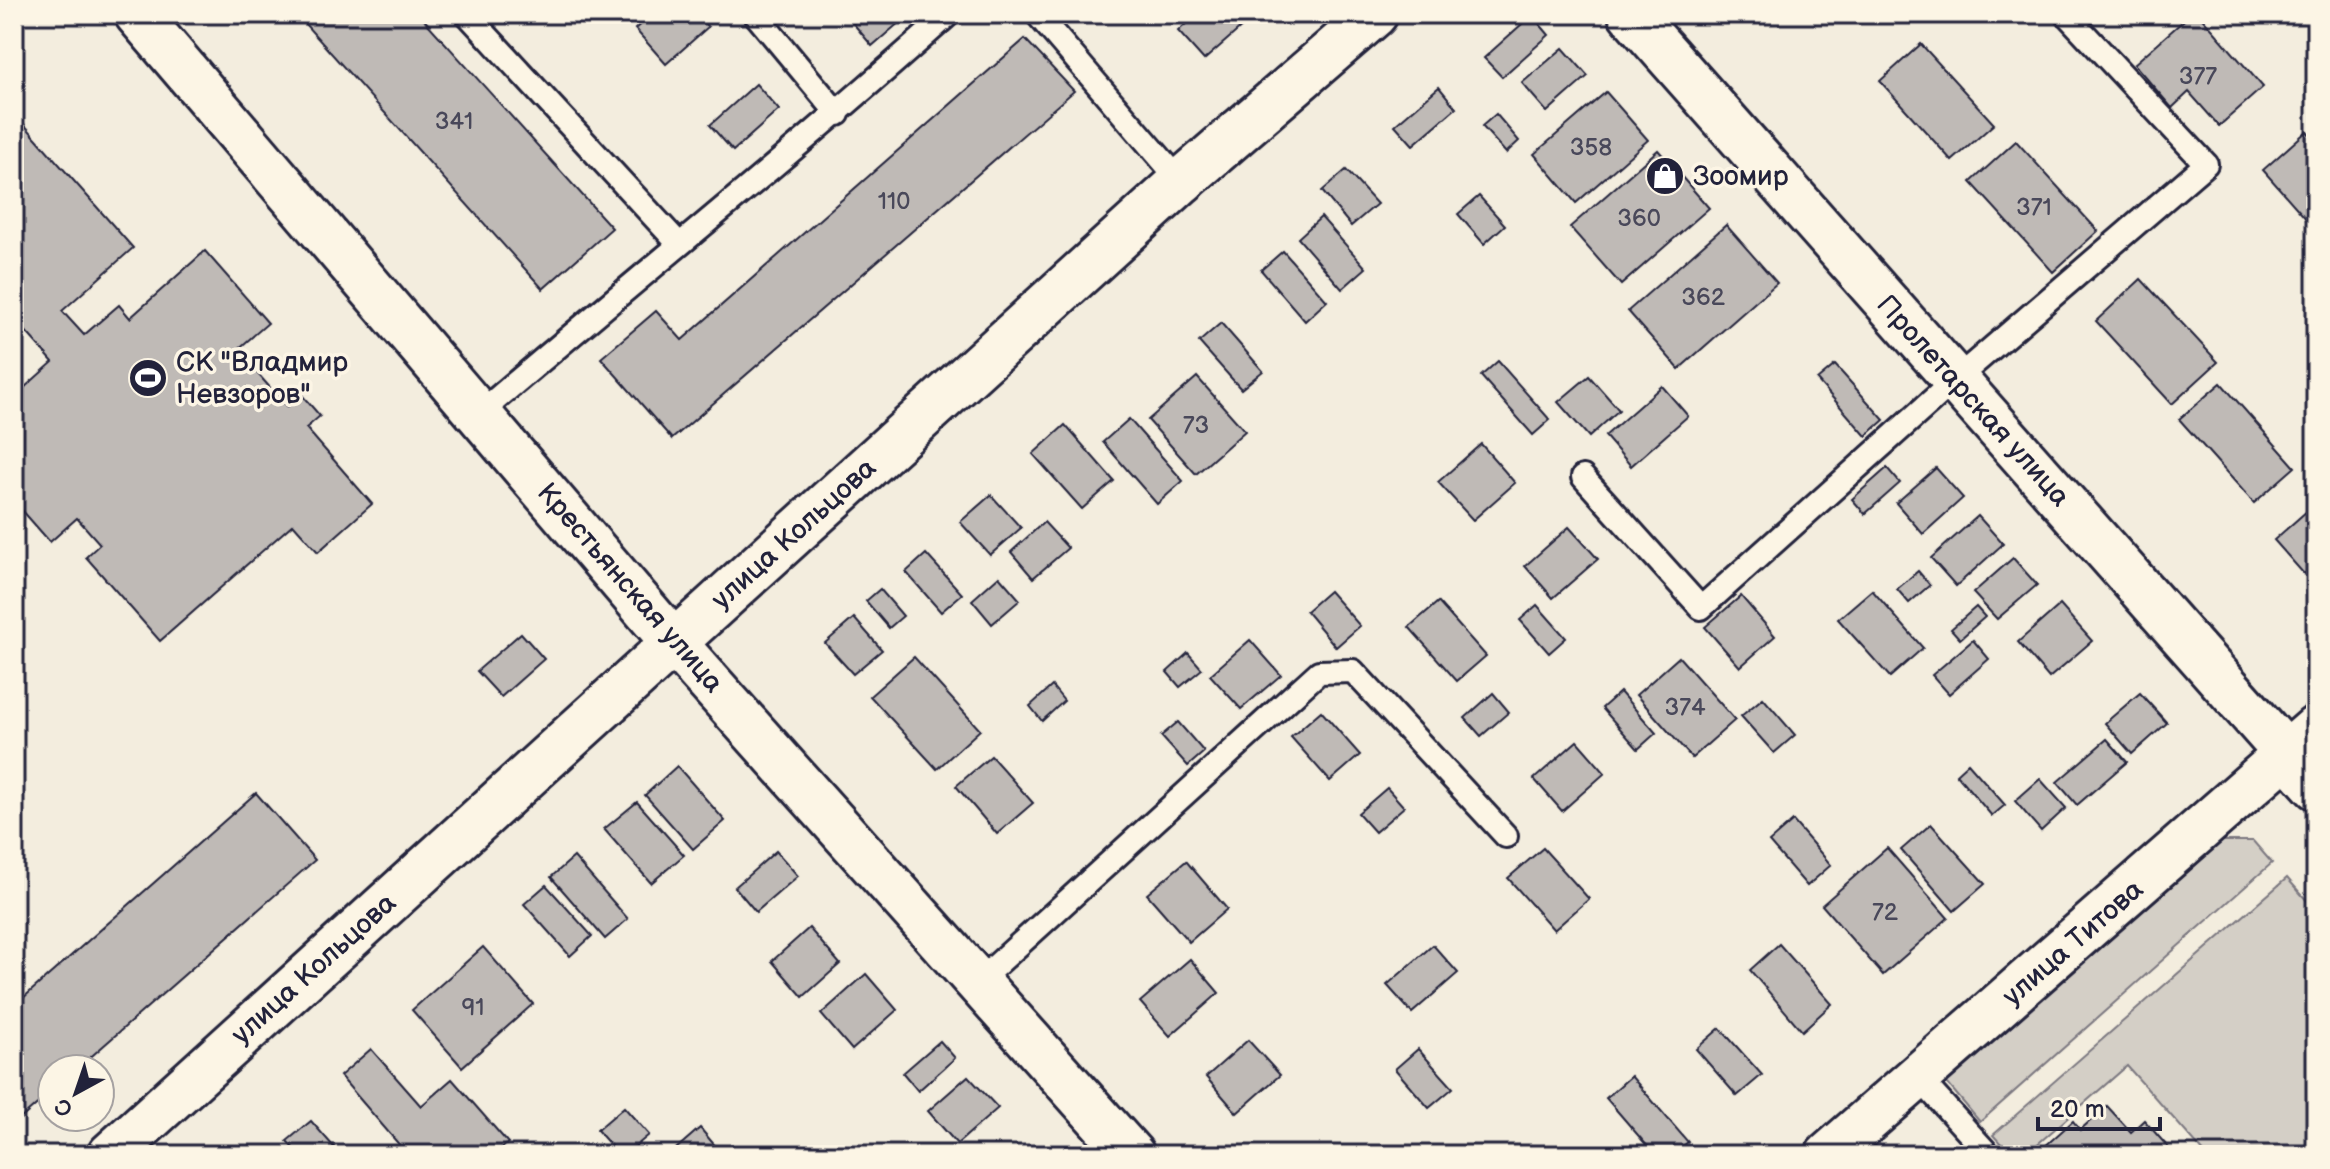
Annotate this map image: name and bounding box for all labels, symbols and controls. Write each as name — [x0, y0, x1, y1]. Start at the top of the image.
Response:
house number: 377 — [2179, 62, 2217, 91]
house number: 341 — [435, 107, 473, 136]
house number: 358 — [1570, 133, 1612, 162]
shop icon: Зоомир — [1644, 155, 1686, 197]
place label: Зоомир — [1693, 160, 1789, 193]
house number: 110 — [878, 187, 910, 216]
house number: 371 — [2016, 193, 2052, 222]
house number: 360 — [1617, 204, 1661, 233]
house number: 362 — [1681, 283, 1725, 312]
street label: Пролетарская улица — [1870, 289, 2077, 514]
place label: СК "Владмир Невзоров" — [176, 346, 348, 411]
sports icon: СК "Владмир Невзоров" — [127, 357, 169, 399]
house number: 73 — [1183, 411, 1209, 440]
street label: улица Кольцова — [705, 451, 883, 616]
street label: Крестьянская улица — [530, 477, 730, 700]
house number: 374 — [1664, 693, 1706, 722]
street label: улица Титова — [1996, 873, 2150, 1013]
street label: улица Кольцова — [225, 886, 403, 1051]
house number: 72 — [1872, 898, 1898, 927]
house number: 91 — [461, 993, 485, 1022]
north arrow — [36, 1053, 116, 1133]
scale bar — [2038, 1081, 2160, 1131]
text: С — [50, 1092, 79, 1122]
text: 20 m — [2050, 1095, 2105, 1124]

